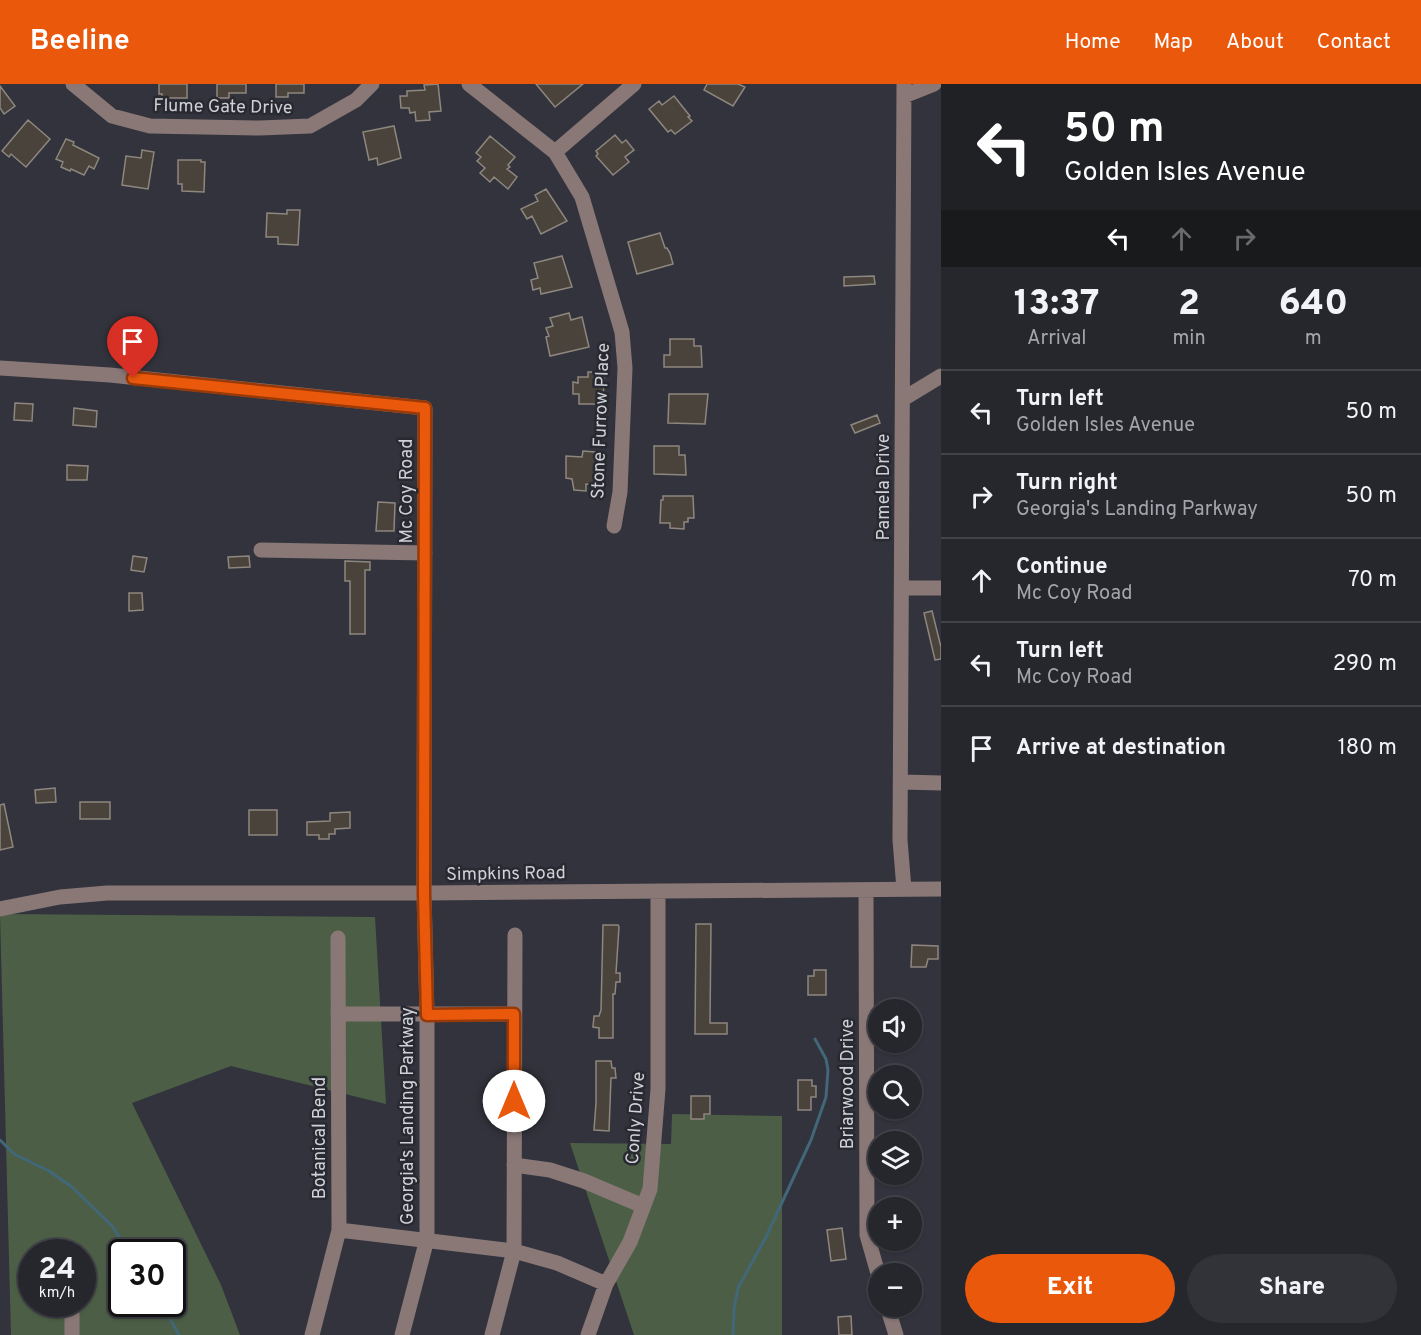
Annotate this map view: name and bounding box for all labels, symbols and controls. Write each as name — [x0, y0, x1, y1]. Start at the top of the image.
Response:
text: Beeline — [30, 24, 130, 60]
text: Home — [1065, 29, 1121, 56]
text: Map — [1154, 29, 1193, 56]
text: About — [1226, 29, 1284, 56]
text: Contact — [1317, 29, 1391, 56]
street label: Flume Gate Drive — [153, 95, 293, 120]
text: 50 m — [1064, 104, 1165, 157]
icon: left — [965, 108, 1043, 186]
text: Golden Isles Avenue — [1064, 156, 1306, 190]
icon: left — [1102, 222, 1135, 255]
icon: ahead — [1165, 222, 1198, 255]
icon: right — [1228, 222, 1261, 255]
text: 13:37 — [1014, 282, 1100, 328]
text: 2 — [1178, 282, 1200, 328]
text: 640 — [1279, 282, 1348, 328]
pin — [107, 316, 158, 378]
icon: arrive — [116, 325, 149, 358]
text: Arrival — [1027, 326, 1087, 352]
text: min — [1172, 326, 1206, 352]
text: m — [1305, 326, 1322, 352]
street label: Stone Furrow Place — [587, 343, 616, 500]
text: Turn left — [1016, 386, 1104, 413]
icon: left — [965, 396, 998, 429]
text: 50 m — [1345, 399, 1397, 426]
text: Golden Isles Avenue — [1016, 413, 1195, 439]
street label: Pamela Drive — [873, 434, 896, 540]
street label: Mc Coy Road — [396, 439, 419, 543]
text: Turn right — [1016, 470, 1118, 497]
icon: right — [965, 480, 998, 513]
text: 50 m — [1345, 483, 1397, 510]
text: Georgia's Landing Parkway — [1016, 497, 1258, 523]
text: Continue — [1016, 554, 1107, 581]
icon: ahead — [965, 564, 998, 597]
text: 70 m — [1348, 567, 1397, 594]
text: Mc Coy Road — [1016, 581, 1133, 607]
text: Turn left — [1016, 638, 1104, 665]
icon: left — [965, 648, 998, 681]
text: 290 m — [1333, 651, 1397, 678]
text: Mc Coy Road — [1016, 665, 1133, 691]
icon: arrive — [965, 732, 998, 765]
text: Arrive at destination — [1016, 735, 1226, 762]
text: 180 m — [1338, 735, 1397, 762]
street label: Simpkins Road — [446, 862, 566, 887]
map controls — [868, 999, 922, 1317]
button: sound — [868, 999, 922, 1053]
street label: Georgia's Landing Parkway — [397, 1007, 420, 1225]
street label: Briarwood Drive — [837, 1019, 860, 1149]
button: search — [868, 1065, 922, 1119]
position arrow — [482, 1069, 546, 1133]
street label: Conly Drive — [622, 1071, 651, 1165]
street label: Botanical Bend — [309, 1077, 332, 1199]
button: layers — [868, 1131, 922, 1185]
button: + — [868, 1197, 922, 1251]
speed limit sign: 30 — [108, 1239, 186, 1317]
text: 24 — [38, 1252, 76, 1289]
button: Exit — [965, 1254, 1175, 1323]
button: Share — [1187, 1254, 1397, 1323]
button: − — [868, 1263, 922, 1317]
text: km/h — [39, 1284, 75, 1303]

